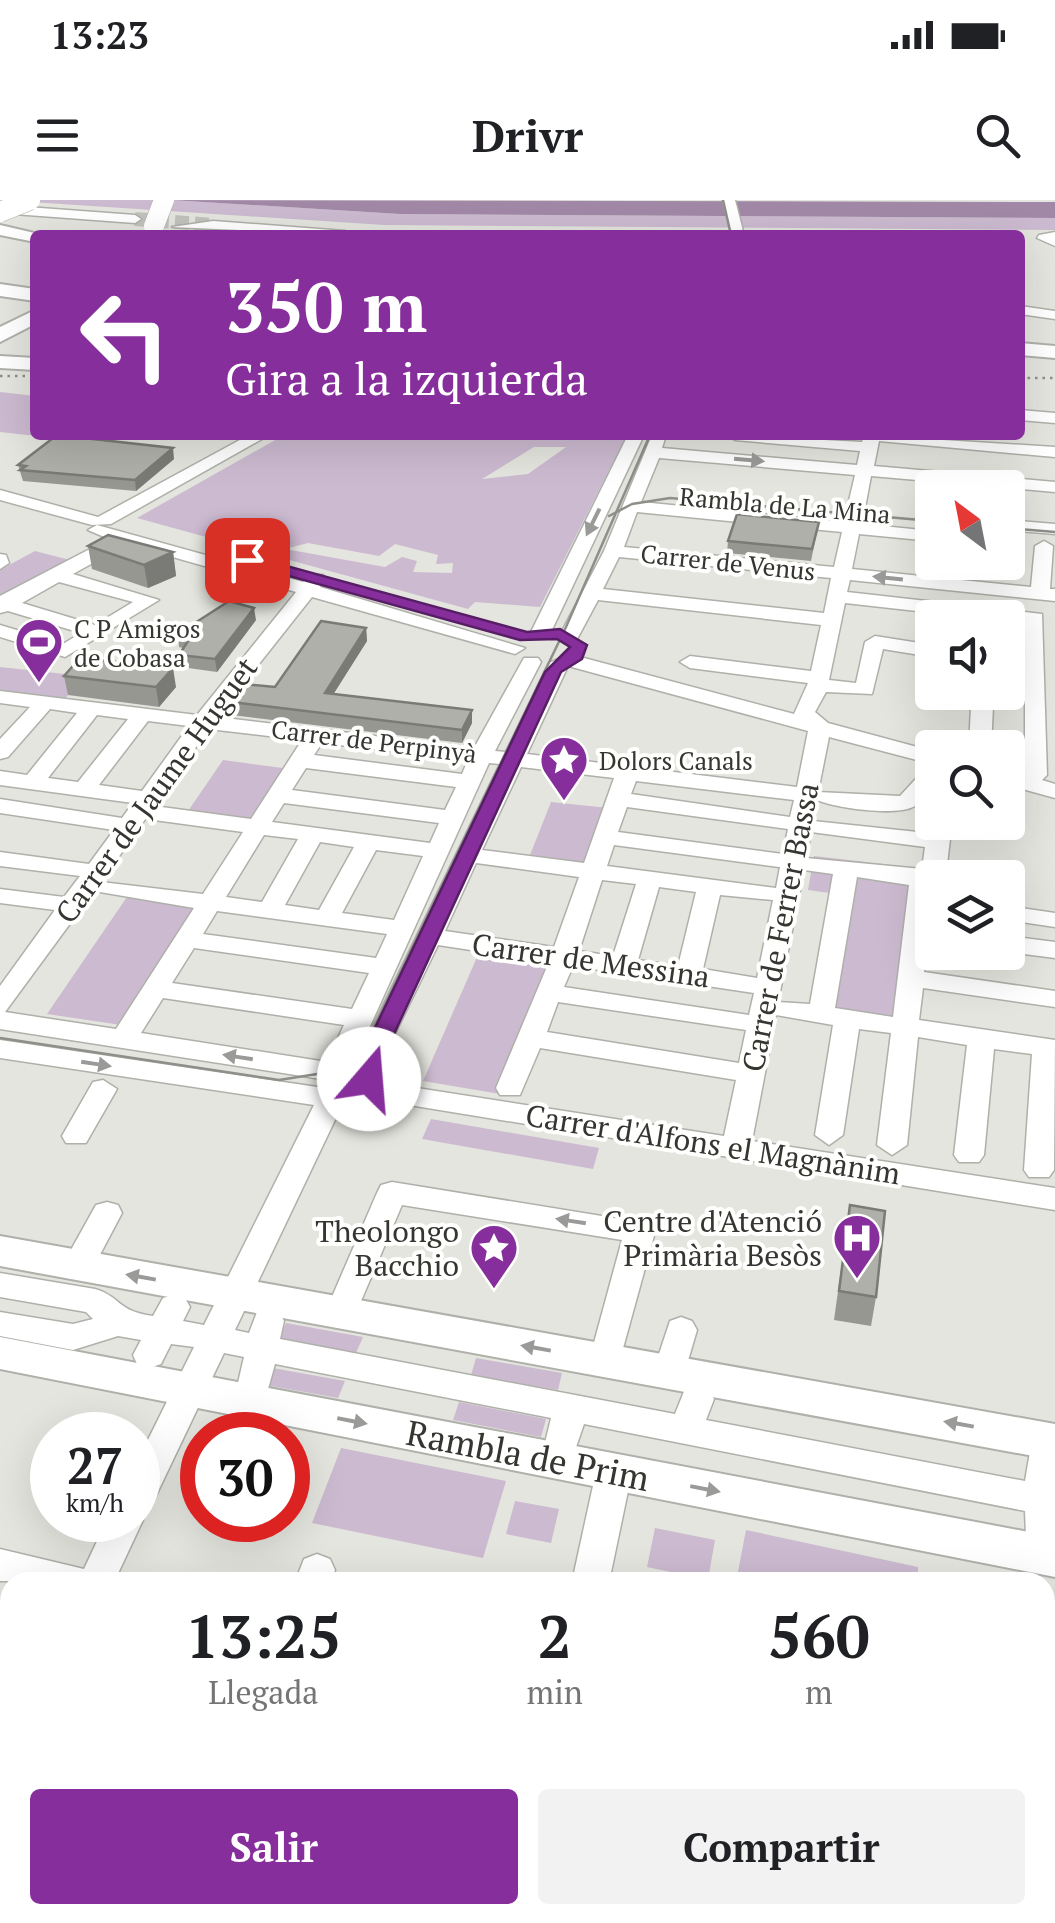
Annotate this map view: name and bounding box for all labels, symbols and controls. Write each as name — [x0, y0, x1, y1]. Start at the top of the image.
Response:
text: 13:23 — [50, 10, 149, 60]
text: Drivr — [472, 105, 583, 165]
icon: menu — [30, 108, 85, 163]
icon: search — [970, 108, 1025, 163]
text: 350 m — [225, 259, 427, 352]
icon: left — [60, 270, 190, 400]
text: Gira a la izquierda — [225, 348, 588, 408]
one-way arrow — [733, 453, 765, 469]
north arrow — [915, 470, 1025, 580]
map controls — [915, 470, 1025, 970]
street label: Rambla de La Mina — [678, 479, 892, 531]
one-way arrow — [585, 508, 602, 537]
pin — [205, 518, 290, 603]
icon: arrive — [220, 533, 275, 588]
street label: Carrer de Venus — [639, 536, 817, 588]
one-way arrow — [872, 570, 904, 586]
button: sound — [915, 600, 1025, 710]
place label: C P Amigos de Cobasa — [74, 612, 201, 674]
sports icon: C P Amigos de Cobasa — [13, 616, 65, 684]
street label: Carrer de Jaume Huguet — [46, 649, 266, 931]
street label: Carrer de Perpinyà — [269, 712, 479, 770]
button: search — [915, 730, 1025, 840]
place icon: Dolors Canals — [538, 734, 590, 802]
place label: Dolors Canals — [599, 744, 753, 777]
street label: Carrer de Ferrer Bassa — [732, 779, 828, 1075]
button: layers — [915, 860, 1025, 970]
street label: Carrer de Messina — [470, 924, 712, 996]
position arrow — [317, 1027, 421, 1131]
one-way arrow — [222, 1049, 253, 1065]
one-way arrow — [81, 1057, 113, 1072]
street label: Carrer d'Alfons el Magnànim — [523, 1095, 903, 1193]
place label: Centre d'Atenció Primària Besòs — [603, 1201, 822, 1275]
place label: Theolongo Bacchio — [315, 1211, 459, 1285]
one-way arrow — [554, 1212, 586, 1228]
hospital icon: Centre d'Atenció Primària Besòs — [831, 1212, 883, 1280]
place icon: Theolongo Bacchio — [468, 1222, 520, 1290]
one-way arrow — [125, 1269, 156, 1284]
one-way arrow — [520, 1340, 551, 1355]
street label: Rambla de Prim — [403, 1409, 653, 1501]
speed limit sign: 30 — [180, 1412, 310, 1542]
one-way arrow — [337, 1413, 368, 1429]
one-way arrow — [943, 1416, 974, 1432]
text: 27 — [67, 1432, 123, 1498]
one-way arrow — [690, 1482, 721, 1498]
text: km/h — [66, 1486, 124, 1519]
text: 13:25 — [185, 1596, 341, 1675]
text: 2 — [538, 1596, 572, 1675]
text: 560 — [768, 1596, 870, 1675]
text: Llegada — [208, 1671, 318, 1713]
text: min — [527, 1671, 583, 1713]
text: m — [805, 1671, 833, 1713]
button: Salir — [30, 1789, 518, 1904]
button: Compartir — [538, 1789, 1025, 1904]

